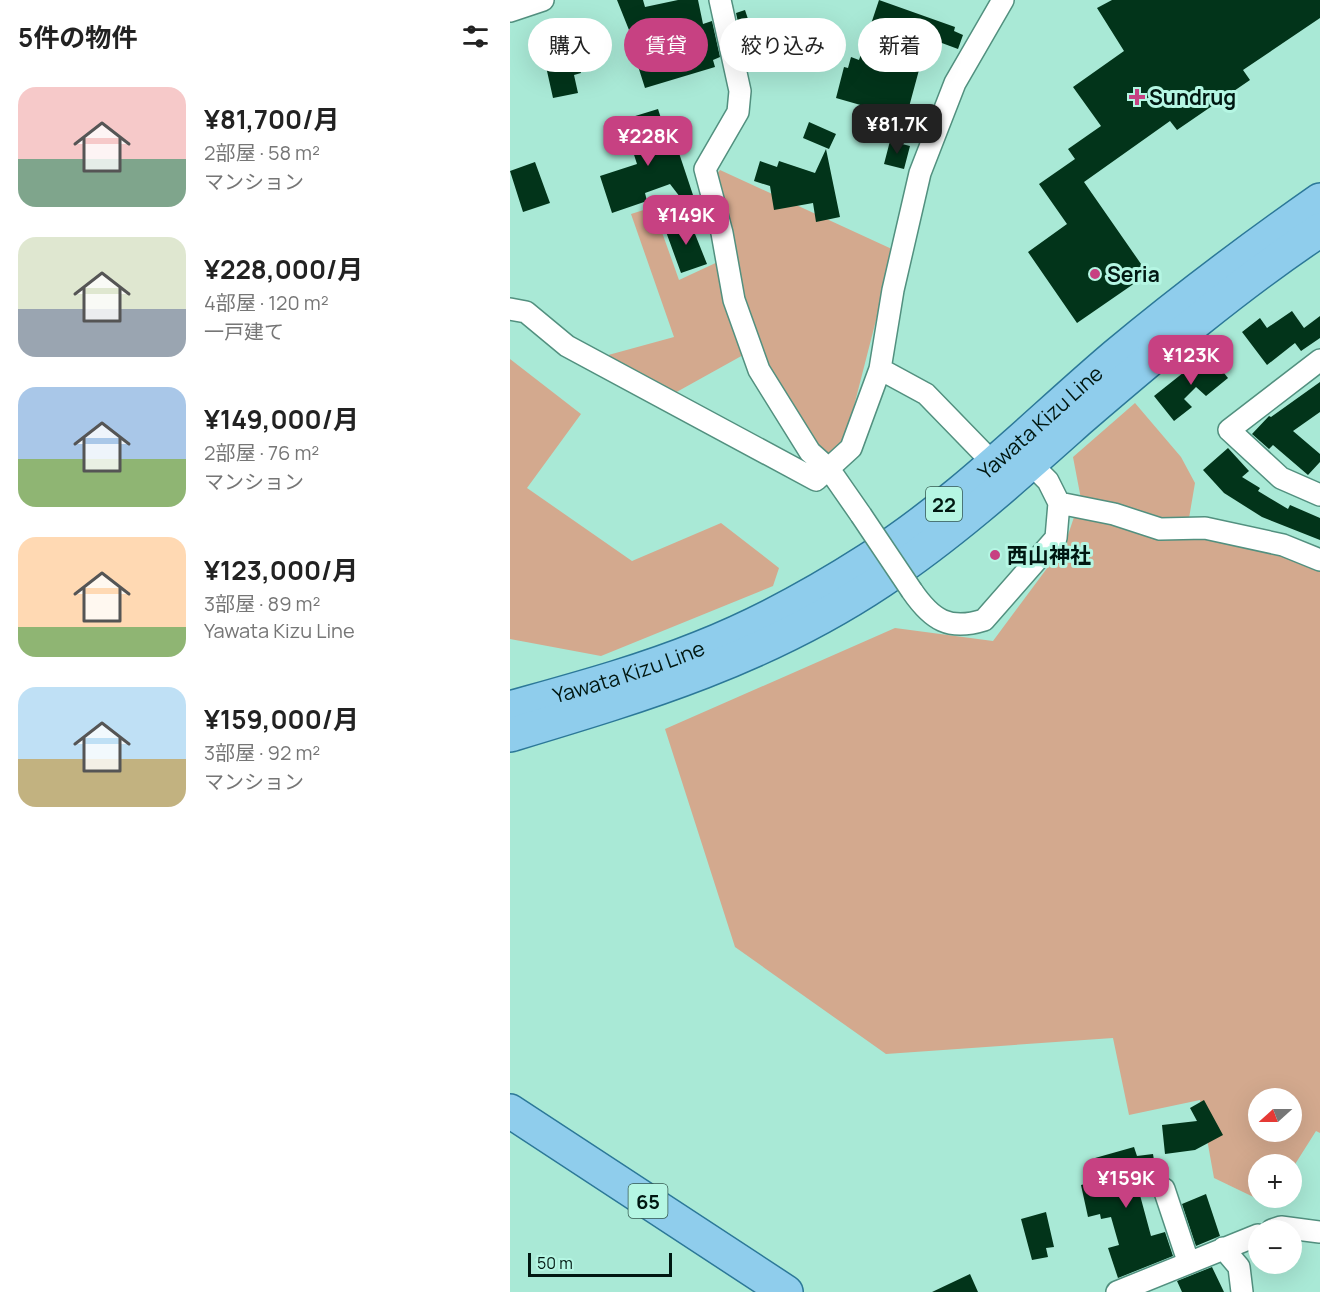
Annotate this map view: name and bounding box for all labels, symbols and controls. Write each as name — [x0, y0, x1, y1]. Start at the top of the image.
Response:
chip: 購入 — [528, 18, 612, 72]
chip: 賃貸 — [624, 18, 708, 72]
chip: 絞り込み — [720, 18, 846, 72]
chip: 新着 — [858, 18, 942, 72]
text: 5件の物件 — [18, 19, 137, 55]
icon: filters — [459, 20, 492, 53]
place label: Sundrug — [1149, 83, 1236, 111]
marker: Sundrug — [1130, 90, 1144, 104]
text: ¥81,700/月 — [204, 101, 339, 137]
pin: ¥81.7K — [848, 104, 946, 155]
text: ¥81.7K — [866, 110, 928, 137]
icon: home — [66, 111, 138, 183]
pin: ¥228K — [606, 116, 690, 167]
text: ¥228K — [617, 122, 679, 149]
text: 2部屋 · 58 m² — [204, 139, 320, 166]
text: マンション — [204, 168, 304, 195]
pin: ¥149K — [644, 195, 728, 246]
text: ¥149K — [657, 201, 715, 228]
text: ¥228,000/月 — [204, 251, 363, 287]
place label: Seria — [1107, 260, 1160, 288]
icon: home — [66, 261, 138, 333]
marker: Seria — [1088, 267, 1102, 281]
text: 4部屋 · 120 m² — [204, 289, 329, 316]
text: 一戸建て — [204, 318, 284, 345]
pin: ¥123K — [1149, 335, 1233, 386]
text: ¥123K — [1162, 341, 1220, 368]
street label: Yawata Kizu Line — [972, 359, 1108, 485]
text: ¥149,000/月 — [204, 401, 359, 437]
icon: home — [66, 411, 138, 483]
text: 2部屋 · 76 m² — [204, 439, 319, 466]
text: マンション — [204, 468, 304, 495]
road number: 22 — [926, 487, 962, 521]
place label: 西山神社 — [1007, 541, 1091, 569]
marker: 西山神社 — [988, 548, 1002, 562]
text: ¥123,000/月 — [204, 552, 358, 588]
icon: home — [66, 561, 138, 633]
text: 3部屋 · 89 m² — [204, 590, 321, 617]
text: Yawata Kizu Line — [204, 617, 355, 644]
street label: Yawata Kizu Line — [549, 634, 709, 709]
text: ¥159,000/月 — [204, 701, 359, 737]
icon: home — [66, 711, 138, 783]
text: 3部屋 · 92 m² — [204, 739, 320, 766]
text: マンション — [204, 768, 304, 795]
north arrow — [1248, 1088, 1302, 1142]
map controls — [1248, 1088, 1302, 1274]
button: + — [1248, 1154, 1302, 1208]
pin: ¥159K — [1084, 1158, 1168, 1209]
text: ¥159K — [1097, 1164, 1155, 1191]
road number: 65 — [628, 1184, 668, 1218]
button: − — [1248, 1220, 1302, 1274]
scale bar — [528, 1250, 672, 1278]
text: 50 m — [537, 1252, 573, 1274]

